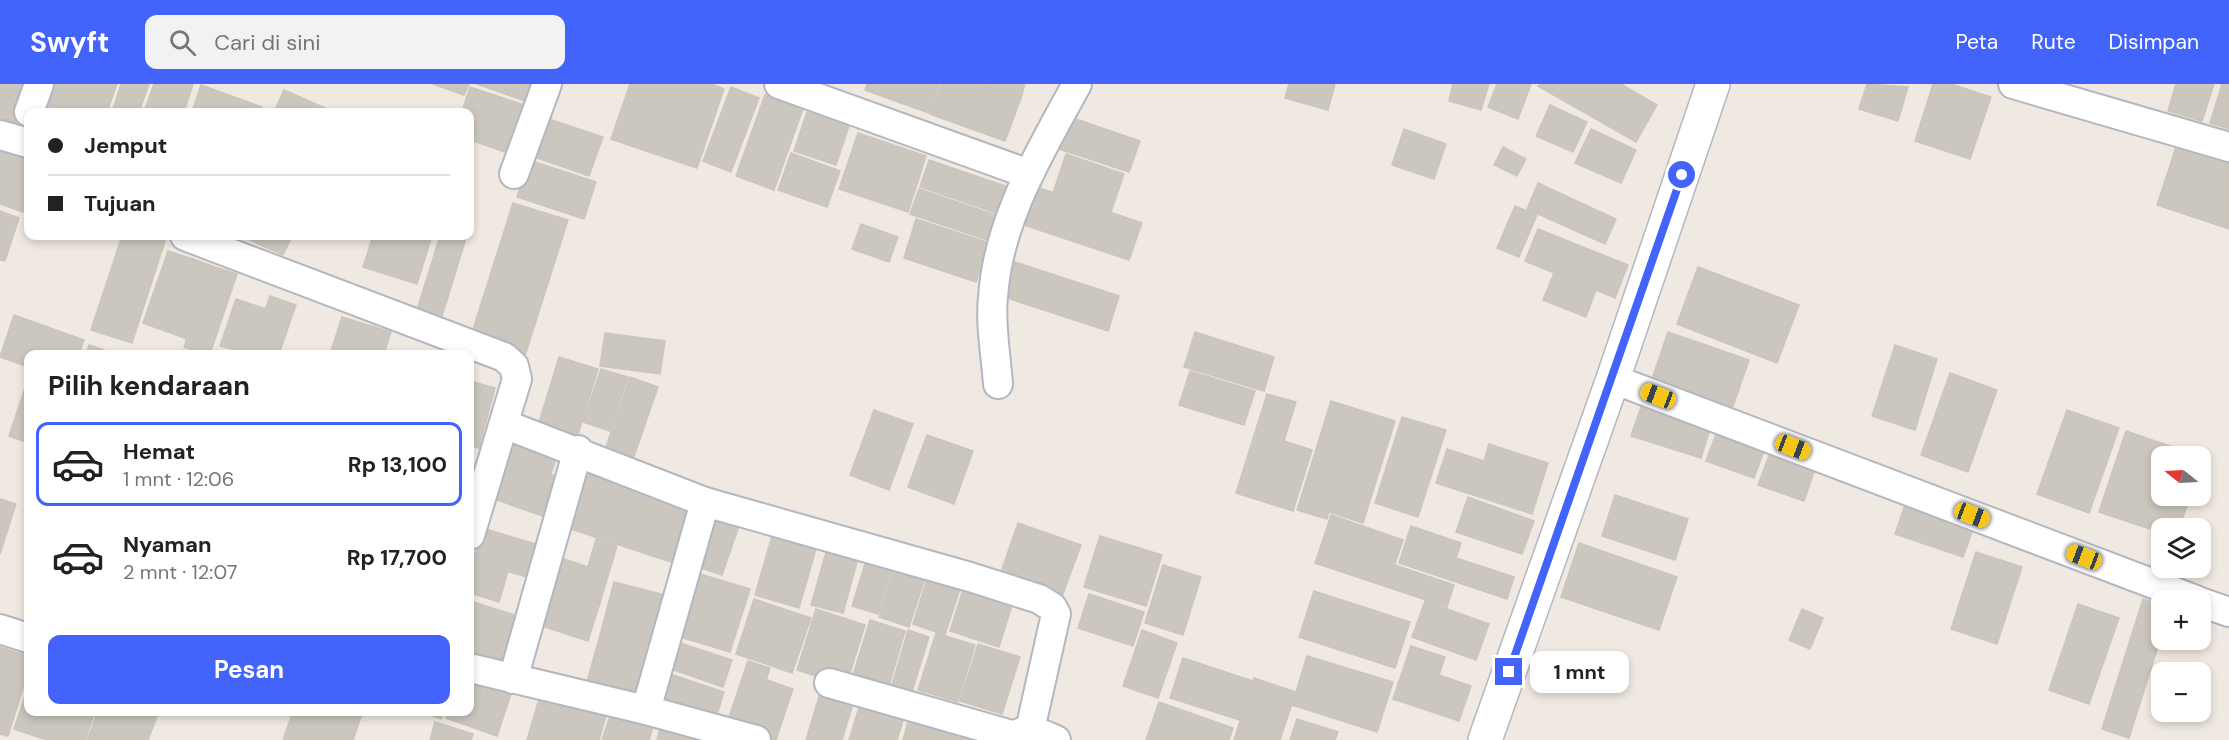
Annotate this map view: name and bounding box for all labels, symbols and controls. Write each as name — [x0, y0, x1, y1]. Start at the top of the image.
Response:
search box — [145, 15, 565, 69]
text: Swyft — [30, 24, 109, 61]
icon: search — [166, 26, 199, 59]
text: Cari di sini — [214, 28, 320, 57]
text: Peta — [1955, 28, 1998, 56]
text: Rute — [2031, 28, 2076, 56]
text: Disimpan — [2109, 28, 2199, 56]
text: Jemput — [84, 131, 167, 160]
route start — [1668, 161, 1695, 188]
text: Tujuan — [84, 189, 156, 218]
text: Pilih kendaraan — [48, 368, 250, 403]
car — [1638, 381, 1678, 411]
car — [1773, 432, 1813, 462]
icon: car — [51, 437, 105, 491]
text: Hemat — [123, 437, 195, 466]
north arrow — [2151, 446, 2211, 506]
map controls — [2151, 446, 2211, 722]
text: Rp 13,100 — [348, 450, 447, 479]
text: 1 mnt · 12:06 — [123, 466, 234, 492]
car — [1952, 500, 1992, 530]
button: layers — [2151, 518, 2211, 578]
icon: car — [51, 530, 105, 584]
text: Nyaman — [123, 530, 212, 559]
car — [2064, 542, 2104, 572]
text: Rp 17,700 — [347, 543, 447, 572]
text: 2 mnt · 12:07 — [123, 559, 237, 585]
button: + — [2151, 590, 2211, 650]
button: Pesan — [48, 635, 450, 704]
callout: 1 mnt — [1530, 651, 1629, 693]
route end — [1495, 658, 1522, 685]
text: 1 mnt — [1554, 659, 1605, 685]
button: − — [2151, 662, 2211, 722]

